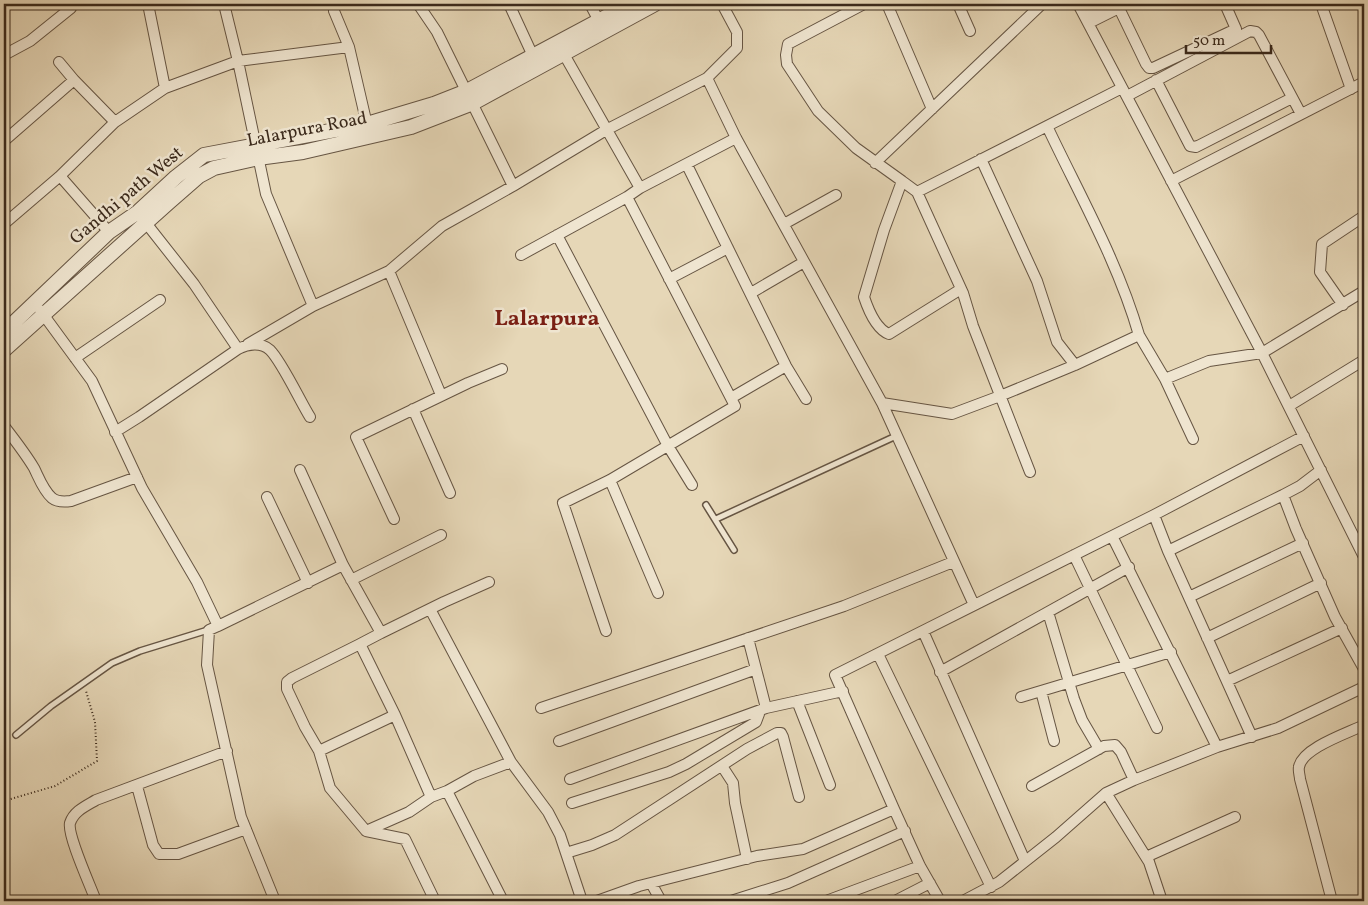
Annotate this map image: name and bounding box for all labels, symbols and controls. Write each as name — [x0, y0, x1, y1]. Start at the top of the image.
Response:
scale bar — [1186, 22, 1270, 54]
text: 50 m — [1193, 31, 1225, 52]
street label: Lalarpura Road — [245, 106, 369, 154]
street label: Gandhi path West — [65, 141, 189, 251]
district label: Lalarpura — [495, 304, 599, 335]

